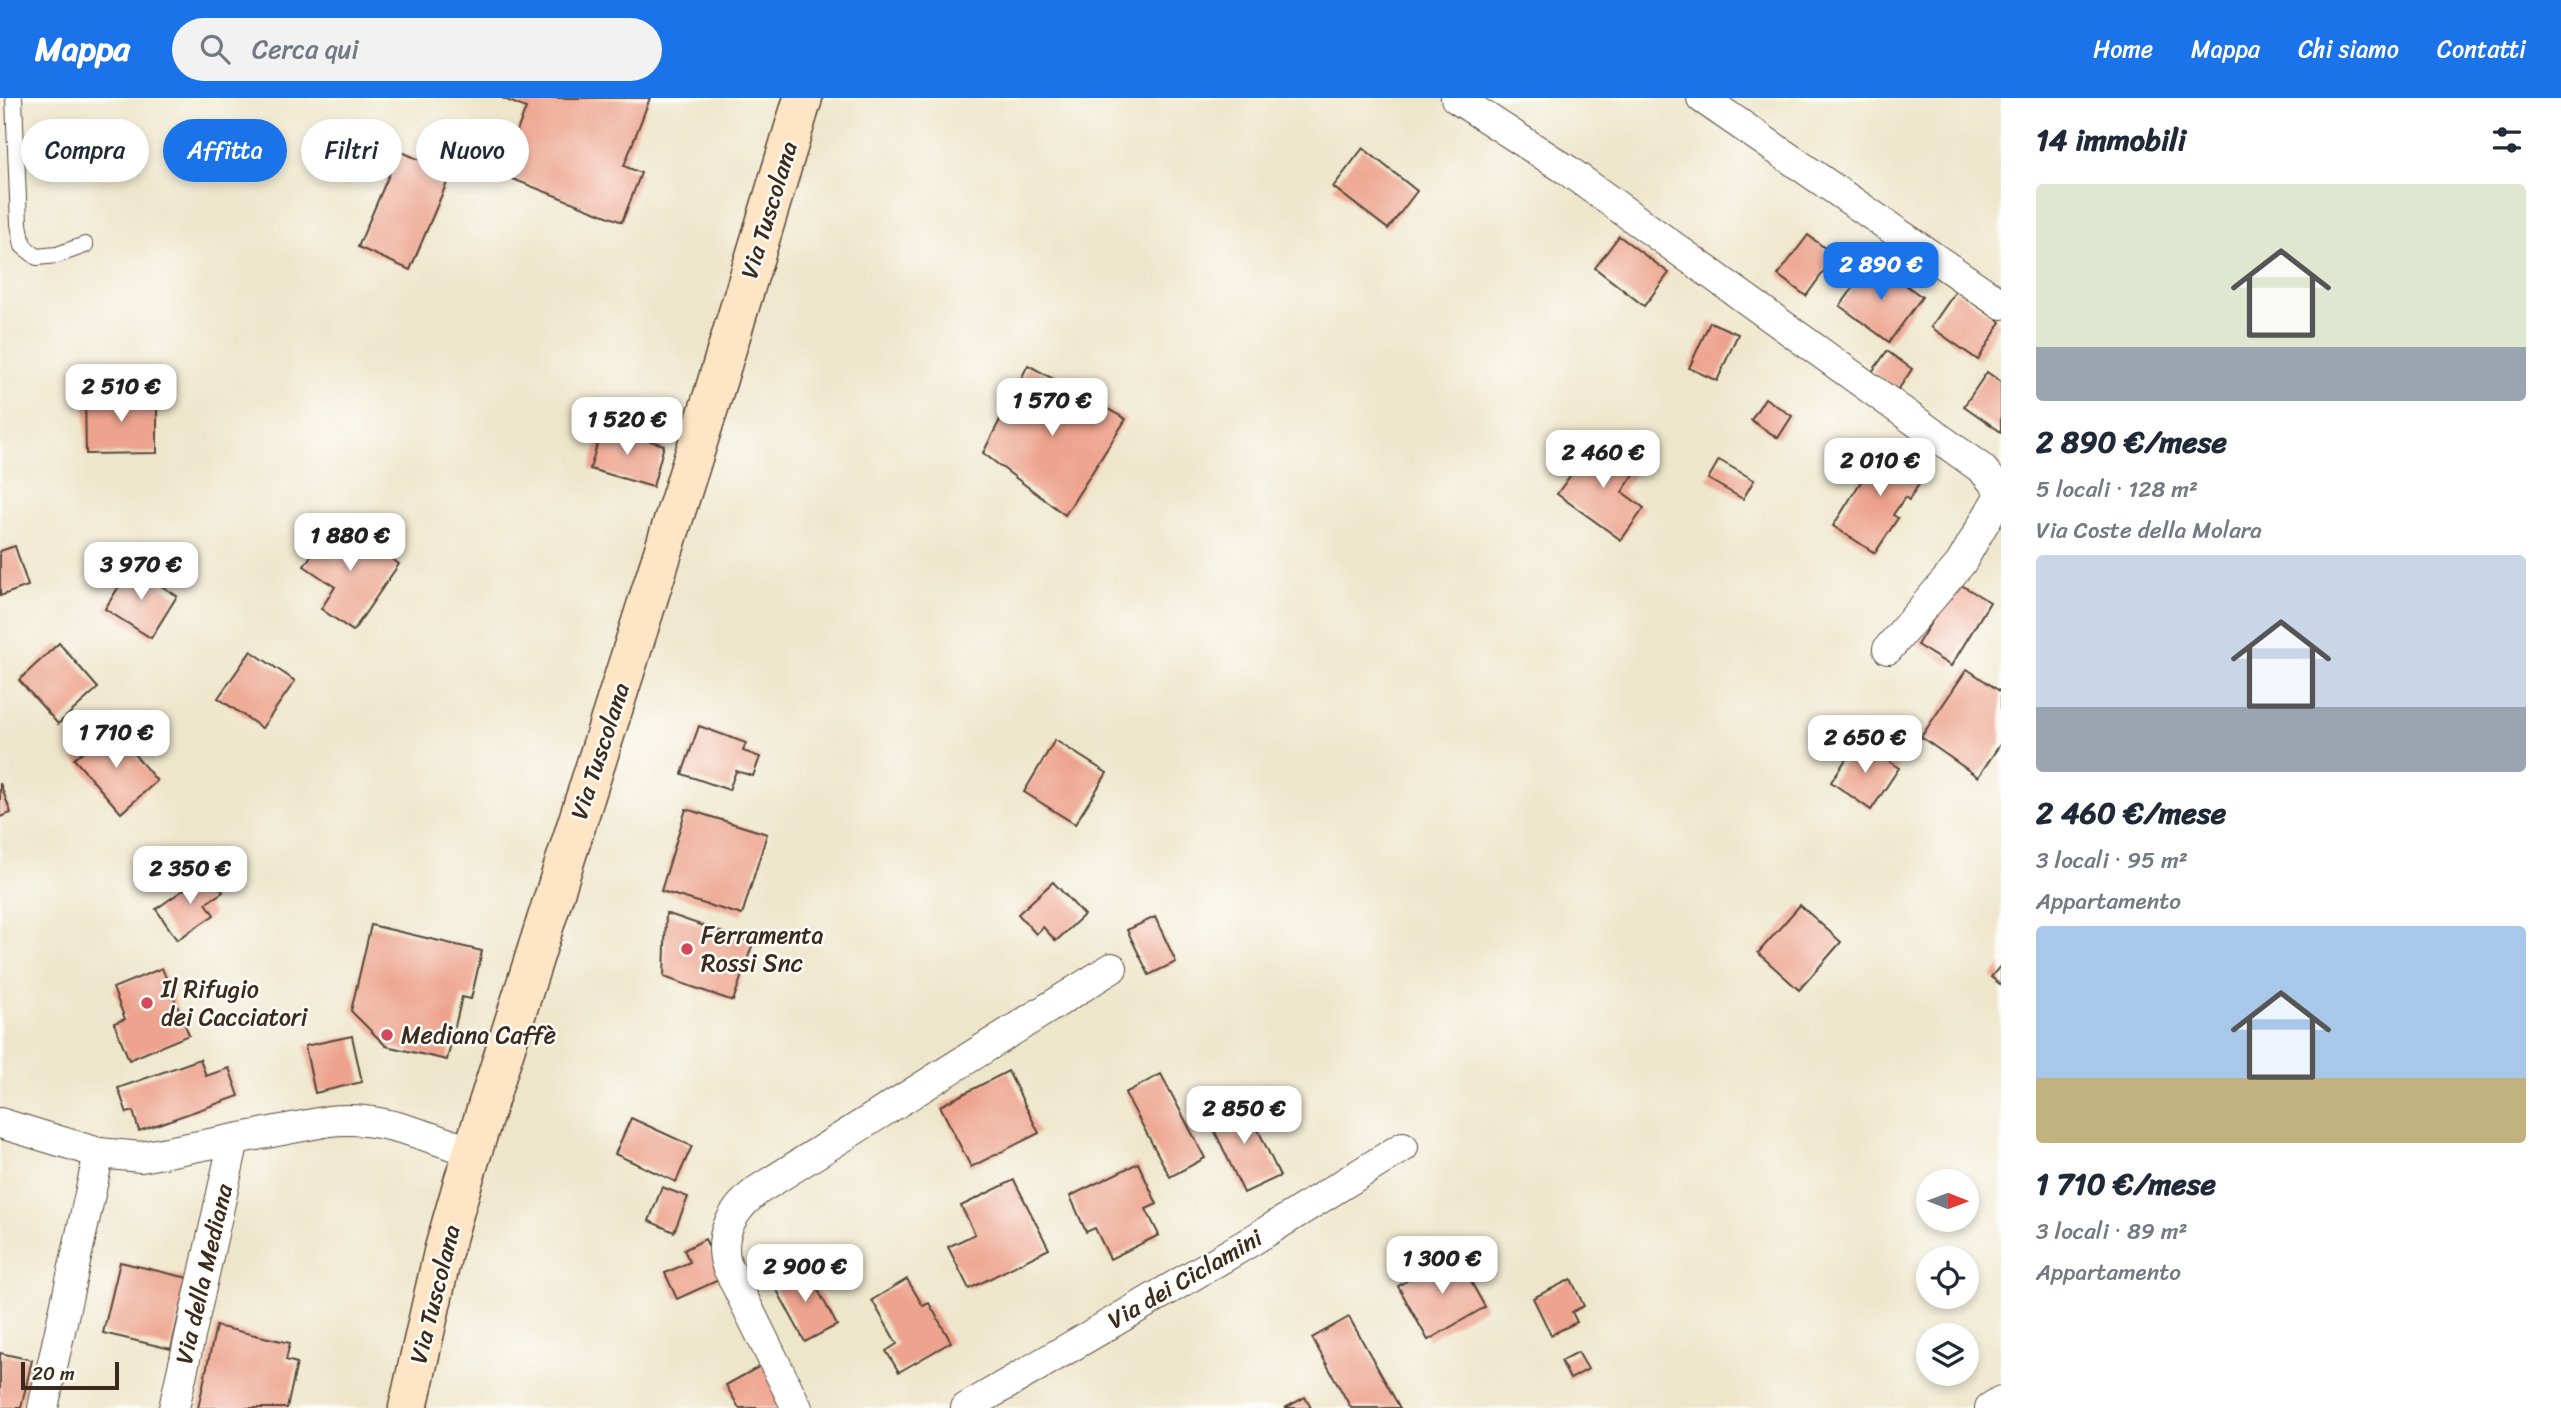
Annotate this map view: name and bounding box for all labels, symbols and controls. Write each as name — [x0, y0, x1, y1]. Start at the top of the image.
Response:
search box — [172, 18, 662, 81]
text: Mappa — [35, 20, 130, 78]
text: Cerca qui — [252, 26, 359, 72]
text: Home — [2093, 28, 2153, 70]
text: Mappa — [2191, 28, 2260, 70]
text: Chi siamo — [2298, 28, 2399, 70]
text: Contatti — [2437, 28, 2526, 70]
icon: search — [196, 30, 234, 68]
text: 14 immobili — [2036, 113, 2186, 167]
chip: Compra — [21, 119, 149, 182]
chip: Affitta — [163, 119, 287, 182]
chip: Filtri — [301, 119, 402, 182]
chip: Nuovo — [416, 119, 529, 182]
icon: filters — [2488, 121, 2526, 159]
street label: Via Tuscolana — [728, 136, 810, 284]
icon: home — [2218, 230, 2344, 356]
pin: 2 890 € — [1816, 242, 1946, 302]
text: 2 890 € — [1839, 244, 1923, 285]
pin: 2 510 € — [56, 364, 186, 424]
text: 2 510 € — [82, 366, 160, 407]
pin: 1 570 € — [987, 378, 1117, 438]
text: 1 570 € — [1013, 380, 1091, 421]
pin: 1 520 € — [562, 398, 692, 457]
text: 1 520 € — [588, 399, 666, 440]
text: 2 890 €/mese — [2036, 415, 2227, 469]
pin: 2 460 € — [1538, 430, 1668, 490]
text: 2 460 € — [1562, 432, 1644, 473]
pin: 2 010 € — [1815, 438, 1945, 498]
text: 2 010 € — [1840, 440, 1920, 481]
text: 5 locali · 128 m² — [2036, 469, 2198, 510]
text: Via Coste della Molara — [2036, 510, 2262, 551]
pin: 1 880 € — [285, 514, 415, 573]
text: 1 880 € — [310, 515, 390, 556]
pin: 3 970 € — [76, 542, 206, 602]
text: 3 970 € — [100, 544, 182, 585]
icon: home — [2218, 601, 2344, 727]
street label: Via Tuscolana — [558, 677, 642, 825]
pin: 1 710 € — [51, 710, 181, 770]
text: 1 710 € — [79, 712, 153, 753]
pin: 2 650 € — [1800, 716, 1930, 775]
text: 2 650 € — [1824, 717, 1906, 758]
text: 2 460 €/mese — [2036, 786, 2226, 840]
text: 3 locali · 95 m² — [2036, 840, 2188, 881]
pin: 2 350 € — [125, 846, 255, 906]
text: 2 350 € — [149, 848, 231, 889]
text: Appartamento — [2036, 881, 2181, 922]
place label: Ferramenta Rossi Snc — [701, 914, 824, 984]
marker: Ferramenta Rossi Snc — [679, 941, 695, 957]
place label: Il Rifugio dei Cacciatori — [160, 968, 309, 1038]
icon: home — [2218, 972, 2344, 1098]
marker: Il Rifugio dei Cacciatori — [139, 995, 155, 1011]
place label: Mediana Caffè — [401, 1014, 556, 1056]
marker: Mediana Caffè — [379, 1027, 395, 1043]
pin: 2 850 € — [1179, 1086, 1309, 1146]
text: 2 850 € — [1203, 1088, 1285, 1129]
text: 1 710 €/mese — [2036, 1157, 2216, 1211]
north arrow — [1916, 1169, 1979, 1232]
map controls — [1916, 1169, 1979, 1386]
street label: Via della Mediana — [163, 1179, 245, 1368]
text: 3 locali · 89 m² — [2036, 1211, 2188, 1252]
street label: Via dei Ciclamini — [1099, 1217, 1272, 1341]
street label: Via Tuscolana — [397, 1220, 473, 1368]
pin: 1 300 € — [1377, 1236, 1507, 1296]
text: 1 300 € — [1403, 1238, 1481, 1279]
pin: 2 900 € — [740, 1244, 870, 1304]
text: 2 900 € — [763, 1246, 847, 1287]
button: locate — [1916, 1246, 1979, 1309]
text: Appartamento — [2036, 1252, 2181, 1293]
button: layers — [1916, 1323, 1979, 1386]
text: 20 m — [32, 1357, 75, 1390]
scale bar — [21, 1359, 119, 1391]

